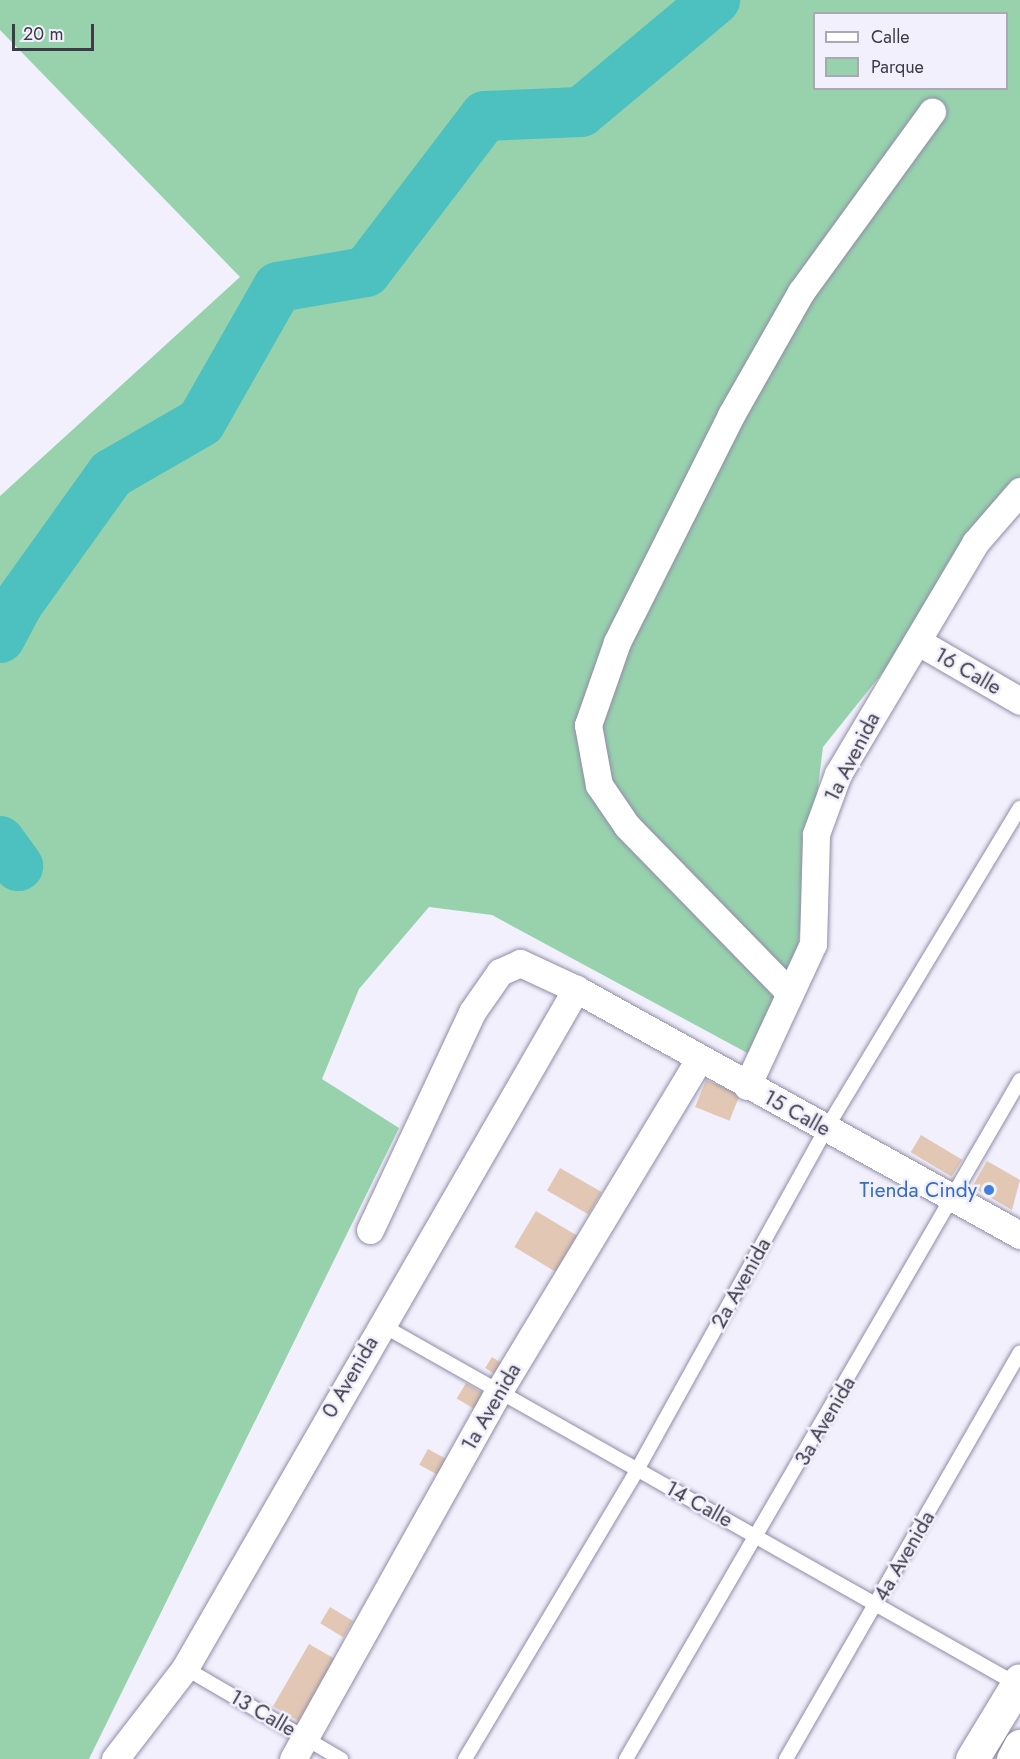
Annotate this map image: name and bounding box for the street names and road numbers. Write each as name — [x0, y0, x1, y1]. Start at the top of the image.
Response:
street label: 16 Calle — [930, 642, 1006, 700]
street label: 1a Avenida — [819, 708, 885, 806]
street label: 15 Calle — [759, 1084, 835, 1142]
street label: 2a Avenida — [706, 1233, 776, 1333]
street label: 0 Avenida — [317, 1332, 383, 1422]
street label: 1a Avenida — [456, 1359, 526, 1455]
street label: 3a Avenida — [789, 1372, 861, 1470]
street label: 14 Calle — [661, 1475, 737, 1533]
street label: 4a Avenida — [868, 1507, 940, 1605]
street label: 13 Calle — [225, 1684, 301, 1742]

